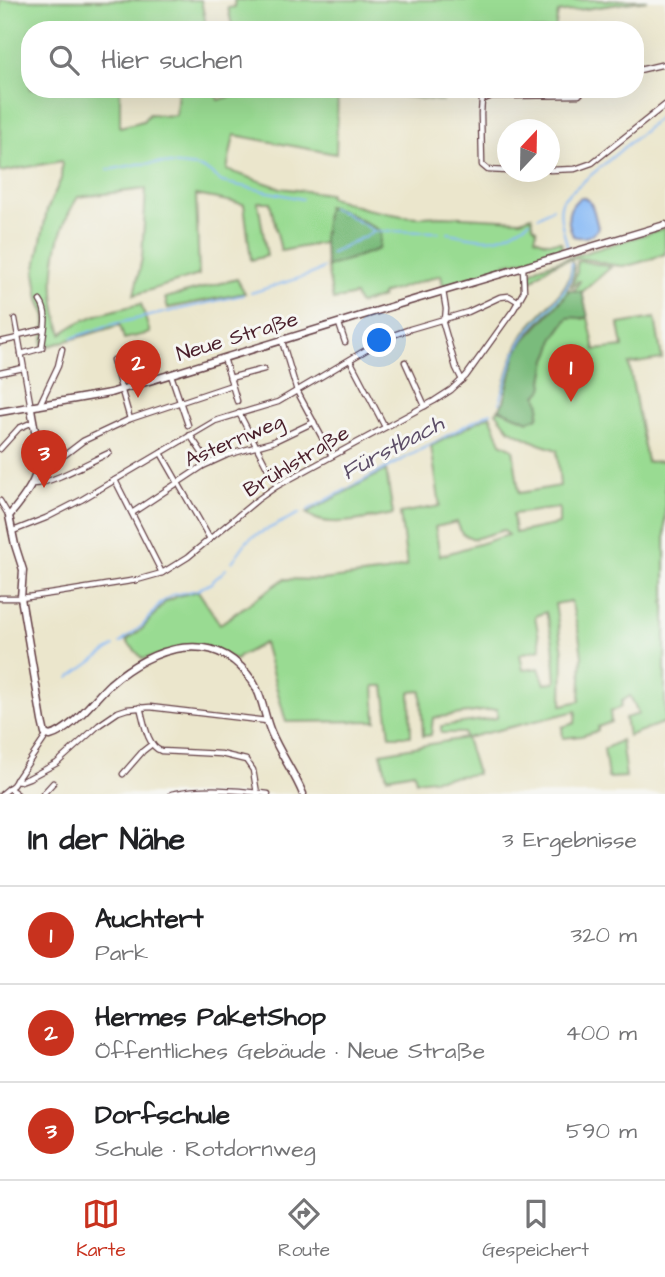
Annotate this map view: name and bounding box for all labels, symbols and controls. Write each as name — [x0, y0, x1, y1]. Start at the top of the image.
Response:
search box — [21, 21, 644, 98]
icon: search — [45, 41, 83, 79]
text: Hier suchen — [101, 42, 242, 78]
north arrow — [497, 119, 560, 182]
street label: Neue Straße — [173, 304, 301, 369]
your location — [362, 323, 396, 357]
pin: 2 — [115, 340, 161, 398]
pin: 1 — [548, 344, 594, 402]
street label: Asternweg — [180, 407, 289, 476]
water label: Fürstbach — [336, 407, 451, 488]
street label: Brühlstraße — [238, 418, 355, 504]
pin: 3 — [21, 430, 67, 488]
text: In der Nähe — [28, 819, 185, 861]
text: 3 Ergebnisse — [502, 824, 637, 856]
text: Auchtert — [95, 901, 204, 937]
text: 1 — [50, 919, 52, 951]
text: 320 m — [571, 919, 637, 951]
text: Park — [95, 937, 148, 969]
text: Hermes PaketShop — [95, 999, 326, 1035]
text: 2 — [44, 1017, 58, 1049]
text: 400 m — [565, 1017, 637, 1049]
text: Öffentliches Gebäude · Neue Straße — [95, 1035, 485, 1067]
text: Dorfschule — [95, 1097, 230, 1133]
text: 3 — [45, 1115, 57, 1147]
text: 590 m — [566, 1115, 637, 1147]
text: Schule · Rotdornweg — [95, 1133, 316, 1165]
tab: Karte — [76, 1195, 126, 1264]
tab: Route — [278, 1195, 330, 1264]
tab: Gespeichert — [482, 1195, 589, 1264]

